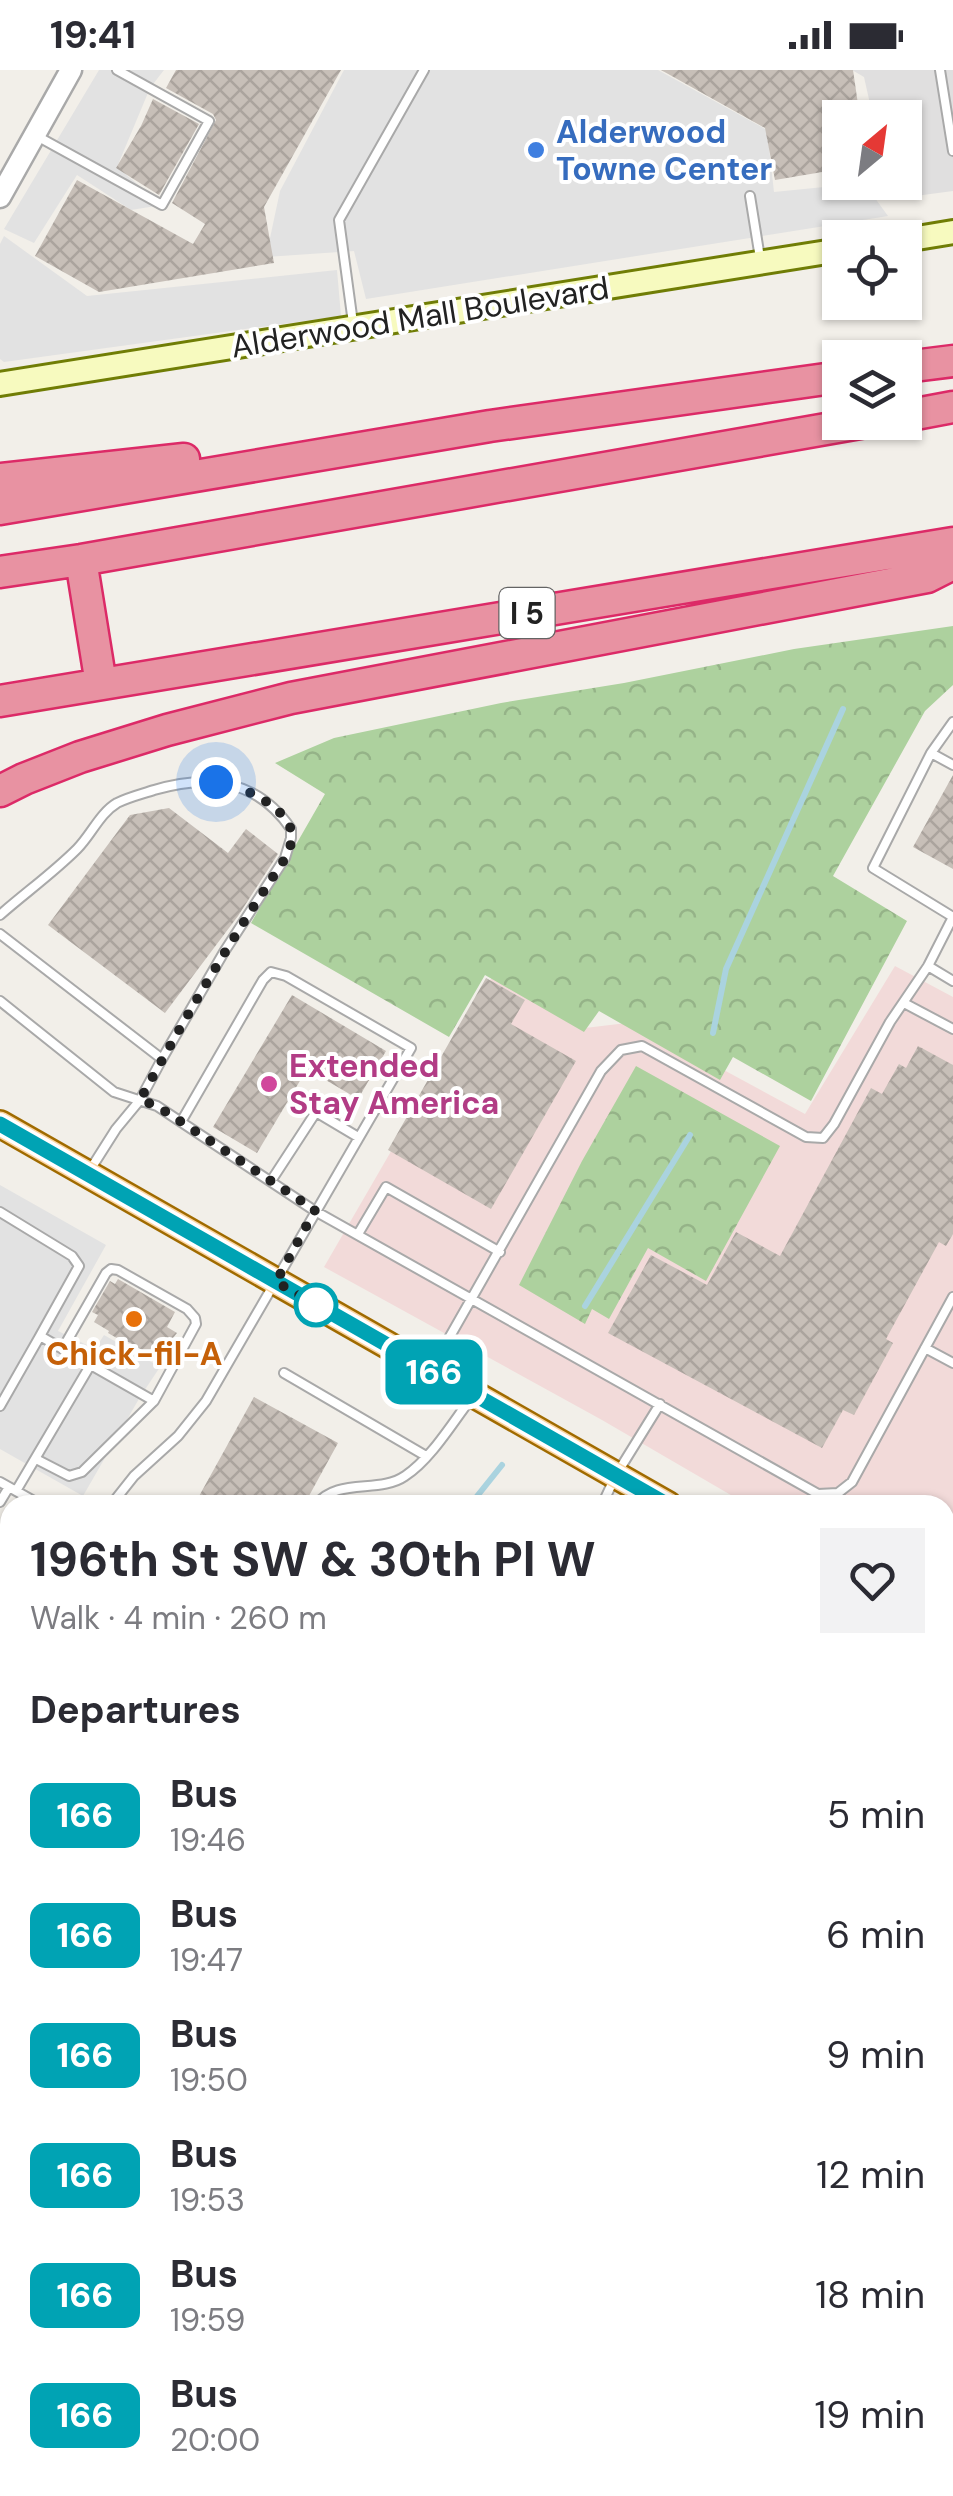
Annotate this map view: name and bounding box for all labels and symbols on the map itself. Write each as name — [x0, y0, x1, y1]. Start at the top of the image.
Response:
north arrow — [822, 100, 922, 200]
place label: Alderwood Towne Center — [556, 111, 772, 190]
marker: Alderwood Towne Center — [525, 139, 547, 161]
street label: Alderwood Mall Boulevard — [228, 266, 612, 368]
road number: I 5 — [500, 588, 554, 638]
your location — [191, 757, 241, 807]
place label: Extended Stay America — [289, 1045, 499, 1124]
marker: Extended Stay America — [258, 1073, 280, 1095]
unlabelled marker — [295, 1284, 337, 1326]
marker: Chick-fil-A — [123, 1308, 145, 1330]
place label: Chick-fil-A — [46, 1333, 222, 1375]
line badge: 166 — [376, 1340, 492, 1404]

